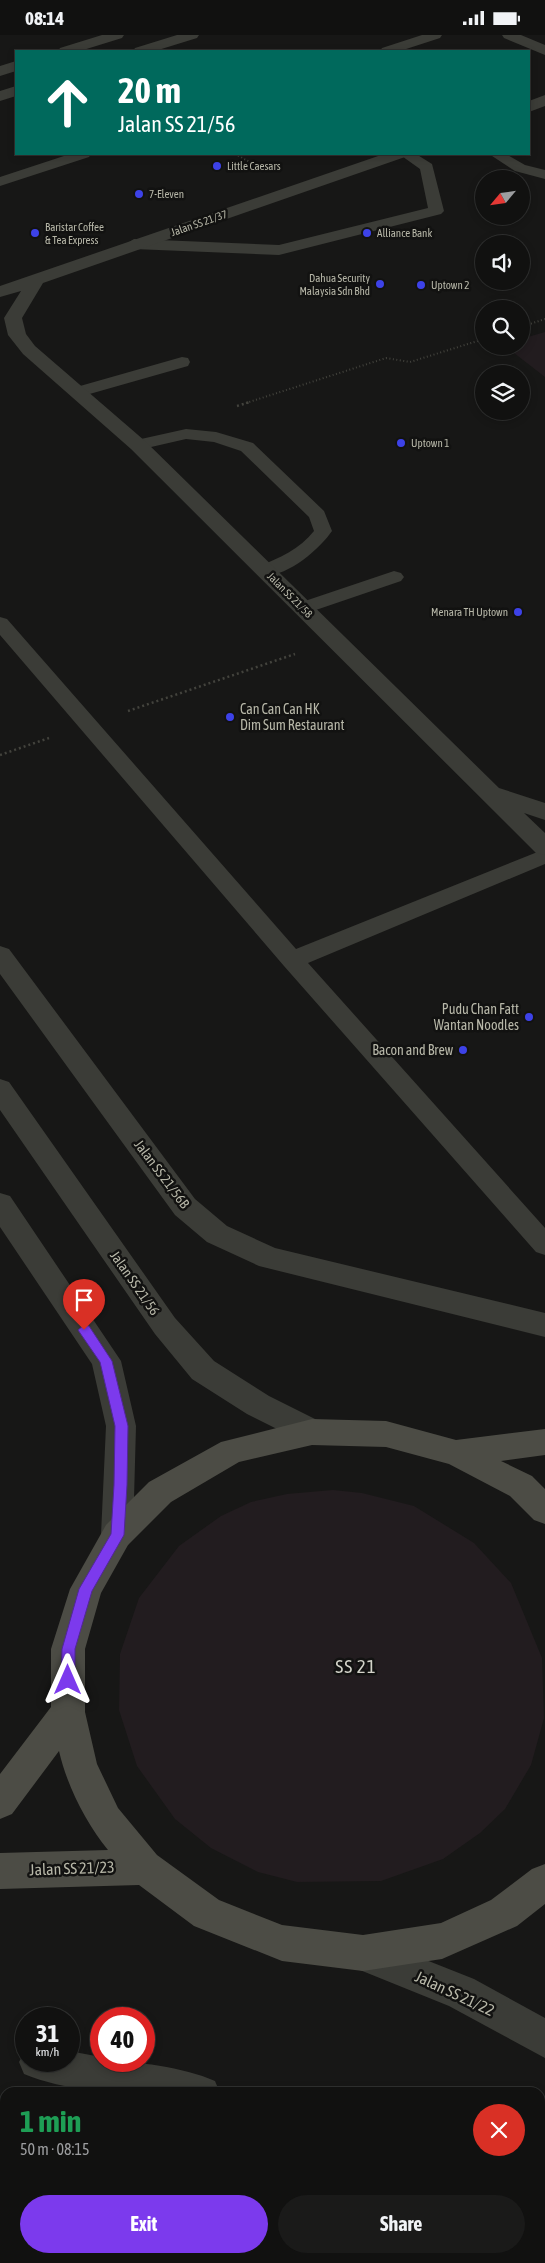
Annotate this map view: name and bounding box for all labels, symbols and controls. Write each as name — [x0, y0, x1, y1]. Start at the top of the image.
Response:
text: 08:14 — [25, 7, 64, 29]
icon: ahead — [35, 70, 100, 135]
text: 20 m — [118, 70, 181, 110]
text: Jalan SS 21/56 — [118, 111, 235, 137]
marker: Little Caesars — [211, 160, 223, 172]
place label: Little Caesars — [227, 160, 281, 172]
north arrow — [475, 170, 530, 225]
map controls — [475, 170, 530, 420]
marker: 7-Eleven — [133, 188, 145, 200]
place label: 7-Eleven — [149, 188, 184, 200]
street label: Jalan SS 21/37 — [169, 208, 229, 238]
place label: Baristar Coffee & Tea Express — [45, 221, 104, 246]
marker: Baristar Coffee & Tea Express — [29, 227, 41, 239]
marker: Alliance Bank — [361, 227, 373, 239]
place label: Alliance Bank — [377, 227, 432, 239]
button: sound — [475, 235, 530, 290]
place label: Dahua Security Malaysia Sdn Bhd — [299, 272, 370, 297]
marker: Dahua Security Malaysia Sdn Bhd — [374, 278, 386, 290]
marker: Uptown 2 — [415, 279, 427, 291]
place label: Uptown 2 — [431, 279, 469, 291]
button: search — [475, 300, 530, 355]
button: layers — [475, 365, 530, 420]
marker: Uptown 1 — [395, 437, 407, 449]
place label: Uptown 1 — [411, 437, 449, 449]
street label: Jalan SS 21/58 — [265, 570, 315, 620]
place label: Menara TH Uptown — [431, 606, 508, 618]
marker: Menara TH Uptown — [512, 606, 524, 618]
place label: Can Can Can HK Dim Sum Restaurant — [240, 701, 344, 733]
marker: Can Can Can HK Dim Sum Restaurant — [224, 711, 236, 723]
place label: Pudu Chan Fatt Wantan Noodles — [434, 1001, 519, 1033]
marker: Pudu Chan Fatt Wantan Noodles — [523, 1011, 535, 1023]
place label: Bacon and Brew — [372, 1042, 454, 1058]
marker: Bacon and Brew — [457, 1044, 469, 1056]
street label: Jalan SS 21/56B — [131, 1137, 193, 1212]
street label: Jalan SS 21/56 — [107, 1248, 163, 1319]
pin — [63, 1279, 105, 1330]
icon: arrive — [70, 1286, 98, 1314]
position arrow — [41, 1653, 93, 1705]
district label: SS 21 — [335, 1655, 377, 1677]
street label: Jalan SS 21/23 — [29, 1858, 115, 1878]
street label: Jalan SS 21/22 — [413, 1967, 497, 2019]
speed limit sign: 40 — [90, 2007, 155, 2072]
text: 31 — [36, 2019, 59, 2047]
text: km/h — [36, 2045, 59, 2059]
text: 1 min — [20, 2104, 81, 2138]
button: close — [473, 2104, 525, 2156]
text: 50 m · 08:15 — [20, 2140, 90, 2158]
button: Exit — [20, 2195, 268, 2253]
button: Share — [278, 2195, 525, 2253]

